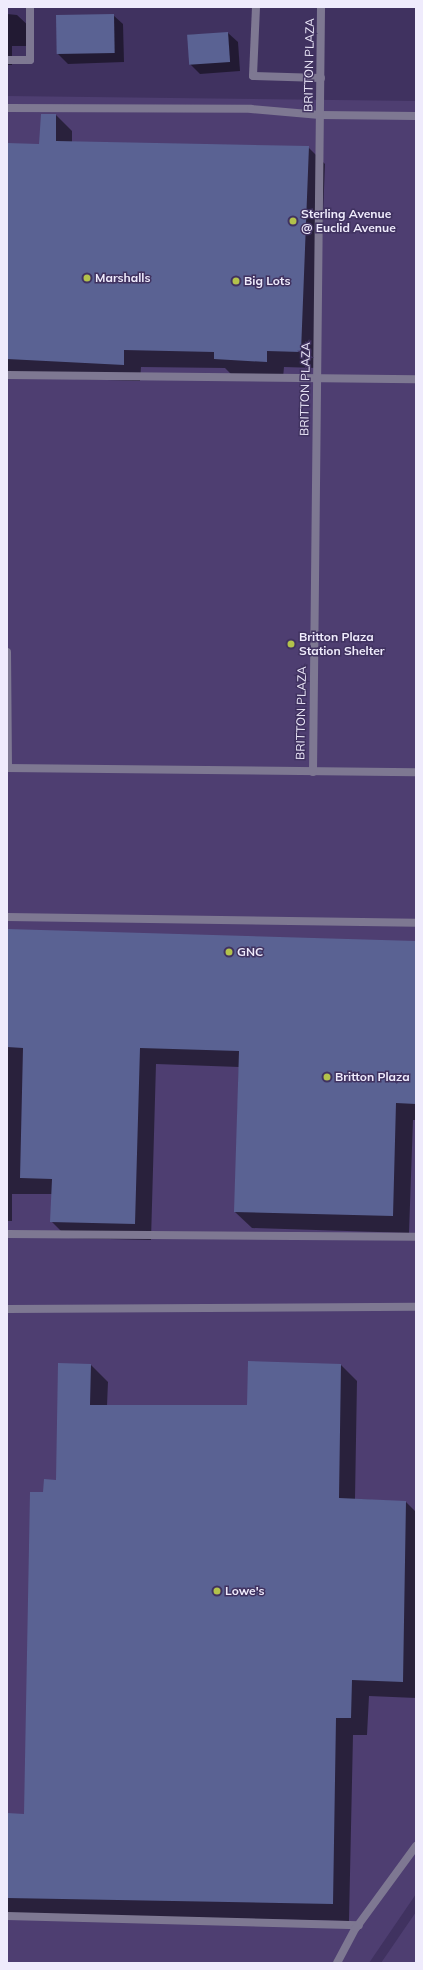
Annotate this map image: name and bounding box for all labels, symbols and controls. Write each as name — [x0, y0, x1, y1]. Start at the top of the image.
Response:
street label: BRITTON PLAZA — [301, 18, 317, 112]
place label: Sterling Avenue @ Euclid Avenue — [301, 207, 396, 235]
marker: Sterling Avenue @ Euclid Avenue — [288, 216, 298, 226]
place label: Marshalls — [95, 271, 150, 285]
marker: Marshalls — [82, 273, 92, 283]
place label: Big Lots — [244, 274, 290, 288]
marker: Big Lots — [231, 276, 241, 286]
street label: BRITTON PLAZA — [297, 342, 313, 436]
place label: Britton Plaza Station Shelter — [299, 630, 384, 658]
marker: Britton Plaza Station Shelter — [286, 639, 296, 649]
street label: BRITTON PLAZA — [293, 666, 309, 760]
place label: GNC — [237, 945, 263, 959]
marker: GNC — [224, 947, 234, 957]
place label: Britton Plaza — [335, 1070, 410, 1084]
marker: Britton Plaza — [322, 1072, 332, 1082]
place label: Lowe's — [225, 1584, 265, 1598]
marker: Lowe's — [212, 1586, 222, 1596]

